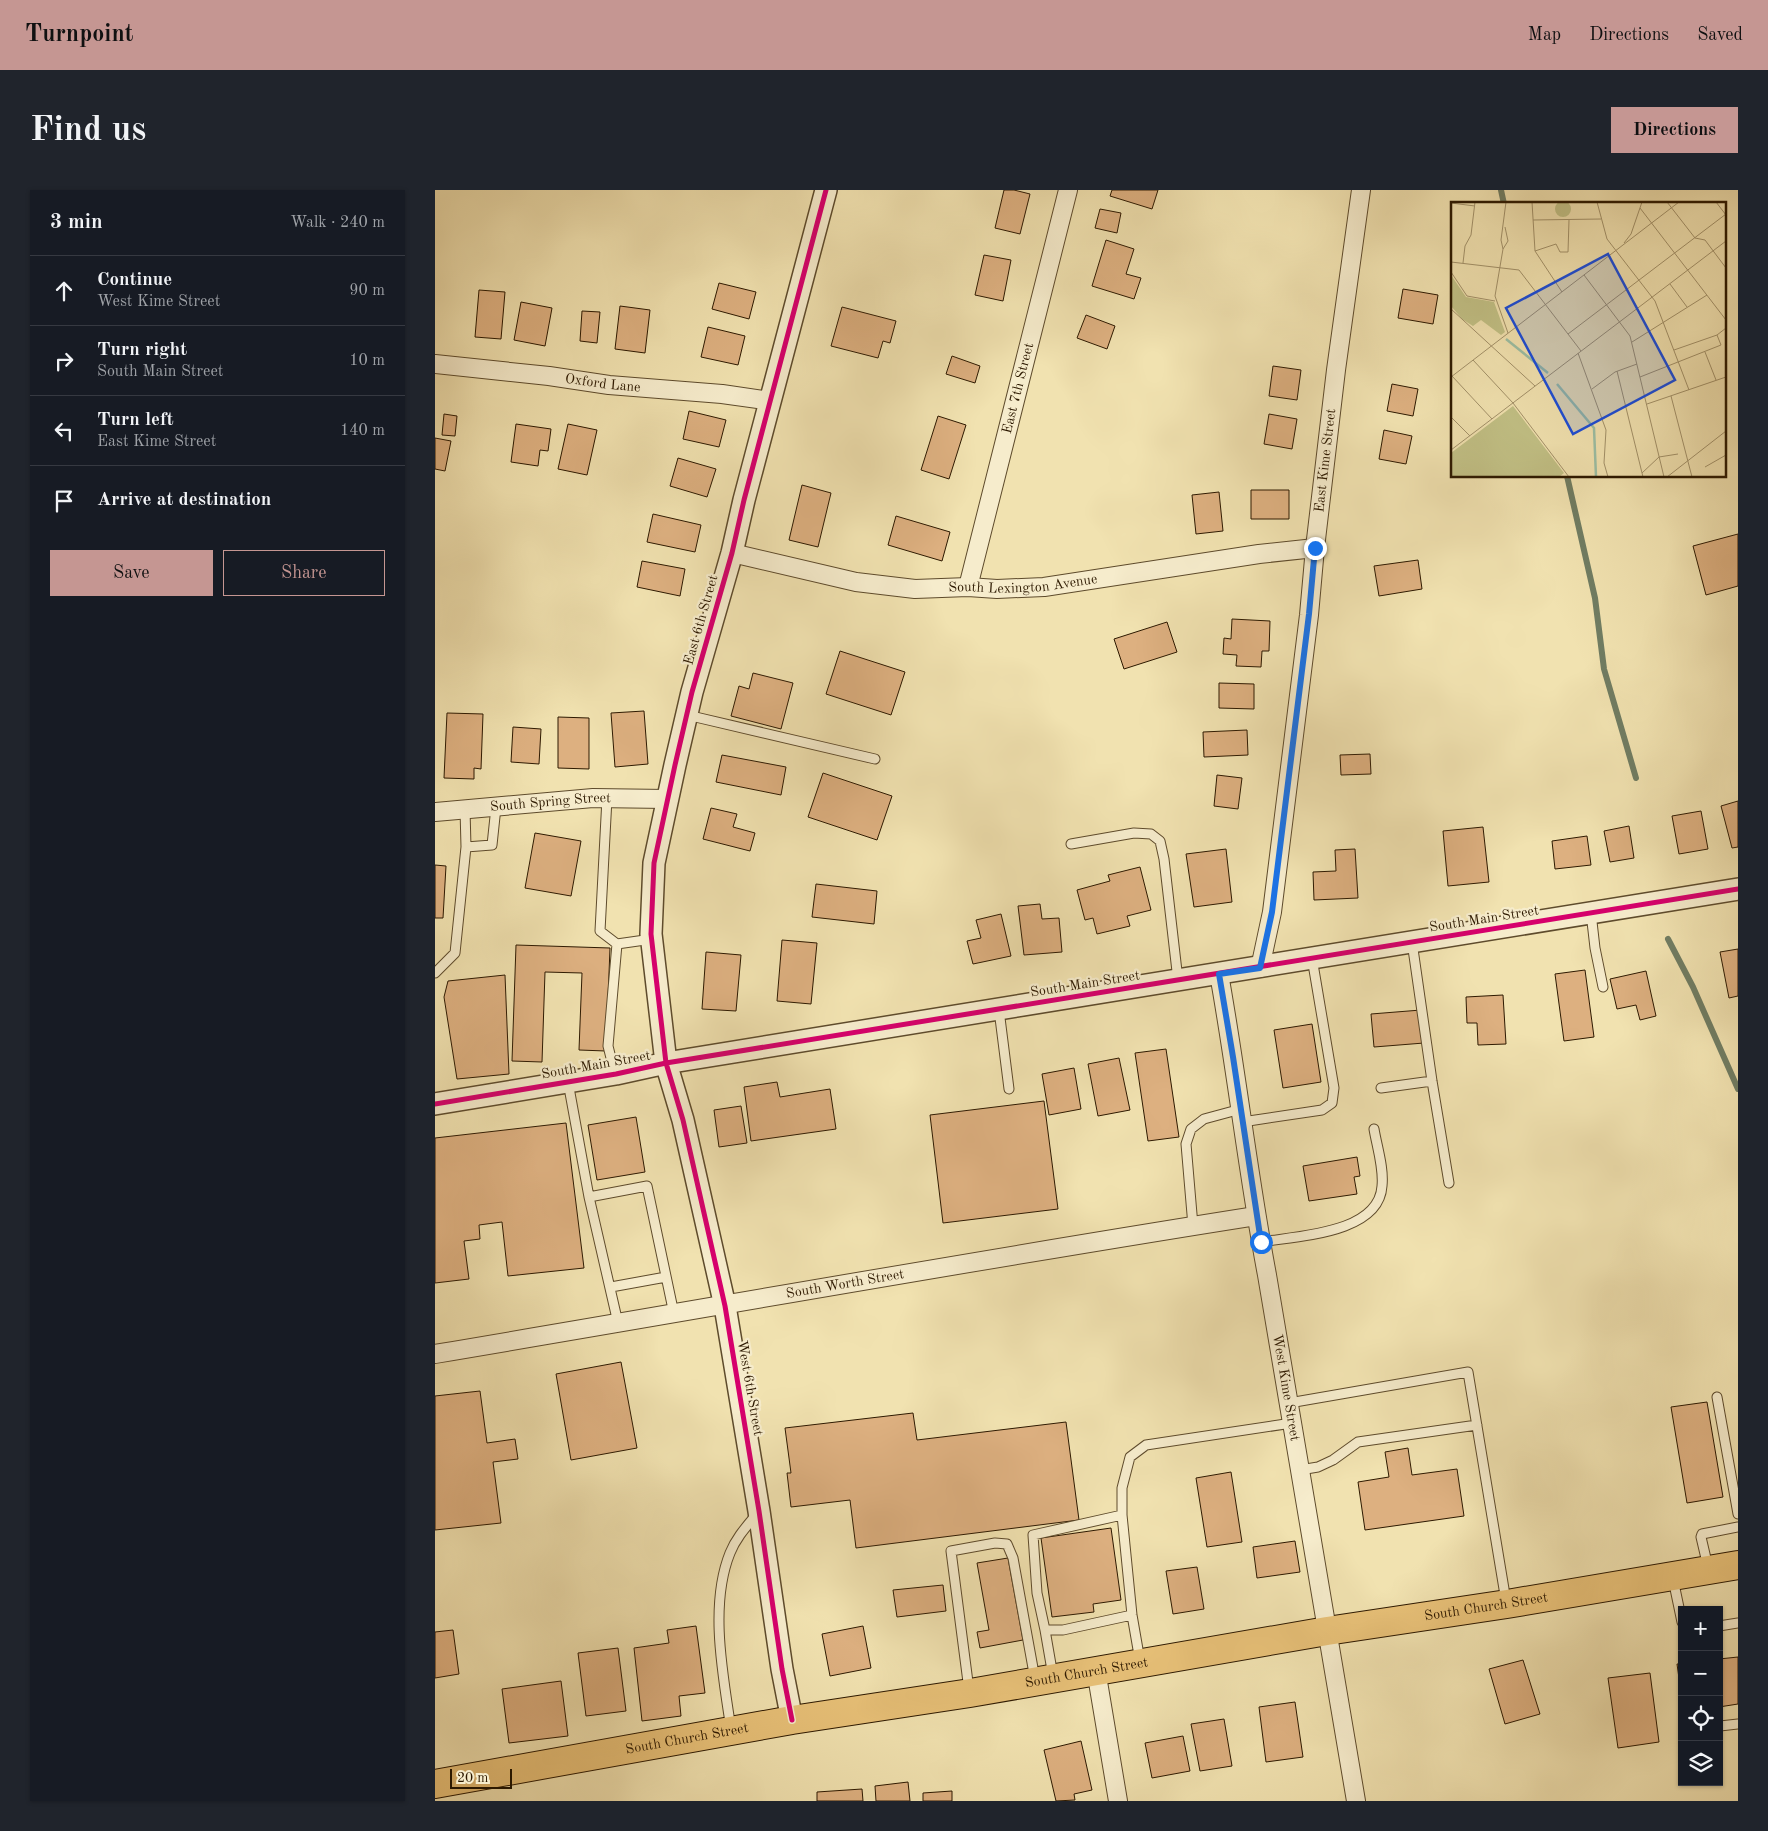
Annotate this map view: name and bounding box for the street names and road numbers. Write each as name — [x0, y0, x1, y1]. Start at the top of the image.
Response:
street label: East 7th Street — [1000, 341, 1036, 435]
street label: Oxford Lane — [564, 372, 641, 394]
street label: East Kime Street — [1312, 408, 1338, 513]
street label: South Lexington Avenue — [948, 572, 1098, 596]
street label: East 6th Street — [681, 573, 721, 667]
street label: South Spring Street — [490, 791, 611, 814]
street label: South Main Street — [1428, 903, 1540, 935]
street label: South Main Street — [1029, 968, 1141, 1000]
street label: South Main Street — [540, 1048, 652, 1081]
street label: South Worth Street — [785, 1267, 905, 1301]
street label: West Kime Street — [1270, 1333, 1302, 1442]
street label: West 6th Street — [735, 1339, 765, 1437]
street label: South Church Street — [1423, 1590, 1549, 1623]
street label: South Church Street — [1024, 1655, 1149, 1690]
street label: South Church Street — [624, 1721, 750, 1757]

